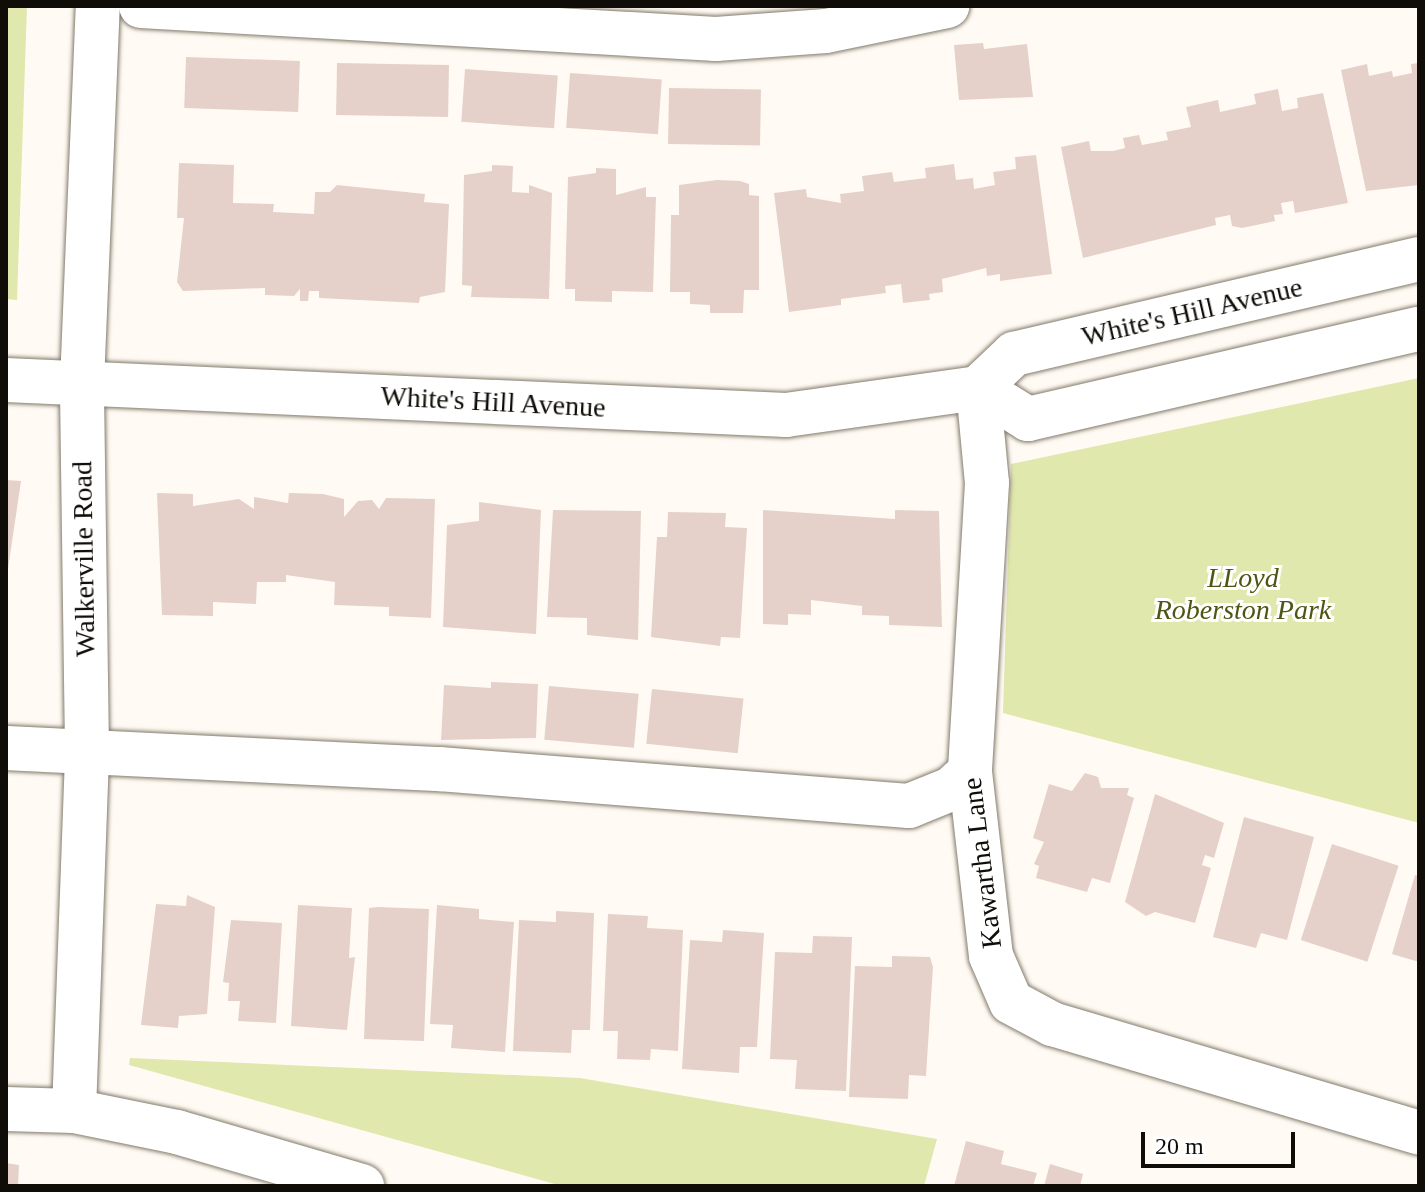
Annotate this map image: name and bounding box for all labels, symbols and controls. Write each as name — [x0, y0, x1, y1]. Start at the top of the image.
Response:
street label: White's Hill Avenue — [1078, 270, 1306, 354]
street label: White's Hill Avenue — [379, 379, 607, 425]
street label: Walkerville Road — [65, 461, 103, 657]
park label: LLoyd Roberston Park — [1155, 561, 1331, 627]
street label: Kawartha Lane — [955, 776, 1009, 950]
scale bar — [1145, 1116, 1299, 1166]
text: 20 m — [1155, 1133, 1204, 1159]

